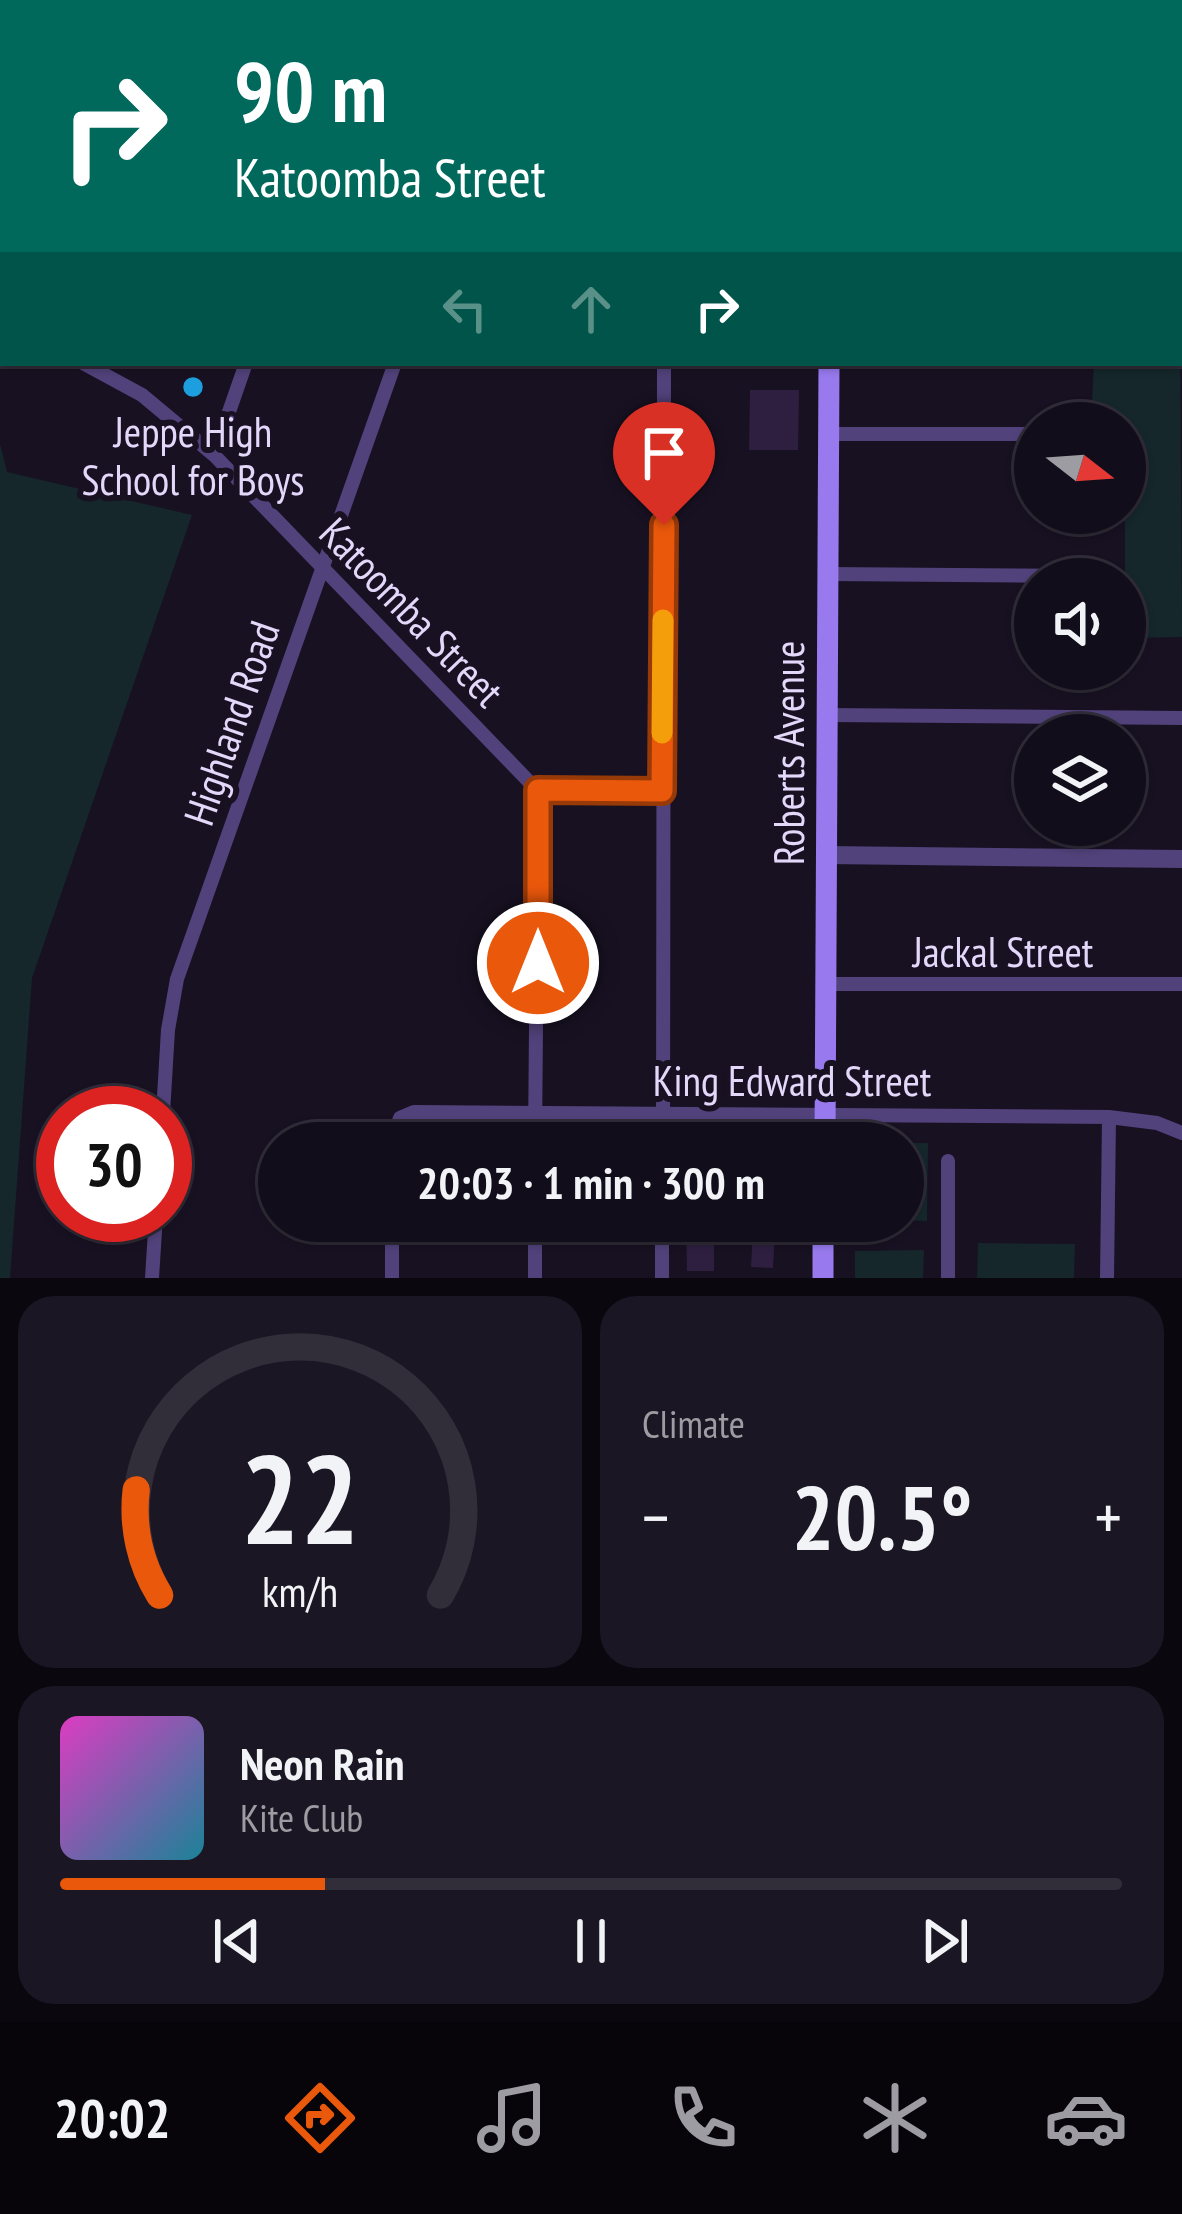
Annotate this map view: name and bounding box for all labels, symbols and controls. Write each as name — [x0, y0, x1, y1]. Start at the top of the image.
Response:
text: 90 m — [234, 36, 387, 145]
icon: right — [36, 48, 192, 204]
text: Katoomba Street — [234, 142, 546, 212]
icon: left — [432, 276, 498, 342]
icon: ahead — [558, 276, 624, 342]
icon: right — [684, 276, 750, 342]
marker: Jeppe High School for Boys — [180, 374, 206, 400]
pin — [613, 402, 715, 525]
north arrow — [1014, 402, 1146, 534]
map controls — [1014, 402, 1146, 846]
place label: Jeppe High School for Boys — [82, 404, 304, 507]
icon: arrive — [631, 420, 697, 486]
street label: Katoomba Street — [308, 506, 516, 719]
button: sound — [1014, 558, 1146, 690]
street label: Highland Road — [170, 614, 292, 832]
street label: Roberts Avenue — [761, 641, 816, 865]
button: layers — [1014, 714, 1146, 846]
position arrow — [475, 900, 601, 1026]
street label: Jackal Street — [911, 924, 1094, 979]
street label: King Edward Street — [653, 1053, 932, 1108]
speed limit sign: 30 — [36, 1086, 192, 1242]
text: 20:03 · 1 min · 300 m — [417, 1153, 765, 1211]
text: Climate — [642, 1398, 745, 1449]
text: 22 — [240, 1417, 360, 1578]
text: 20.5° — [792, 1458, 972, 1575]
text: − — [642, 1474, 669, 1559]
text: + — [1095, 1474, 1122, 1559]
text: km/h — [262, 1563, 338, 1619]
text: Neon Rain — [240, 1734, 405, 1792]
text: Kite Club — [240, 1792, 363, 1843]
icon: previous — [204, 1908, 270, 1974]
icon: pause — [558, 1908, 624, 1974]
icon: next — [912, 1908, 978, 1974]
icon: directions — [278, 2076, 362, 2160]
icon: music — [470, 2076, 554, 2160]
icon: phone — [661, 2076, 745, 2160]
icon: climate — [853, 2076, 937, 2160]
icon: car — [1044, 2076, 1128, 2160]
text: 20:02 — [54, 2083, 171, 2153]

